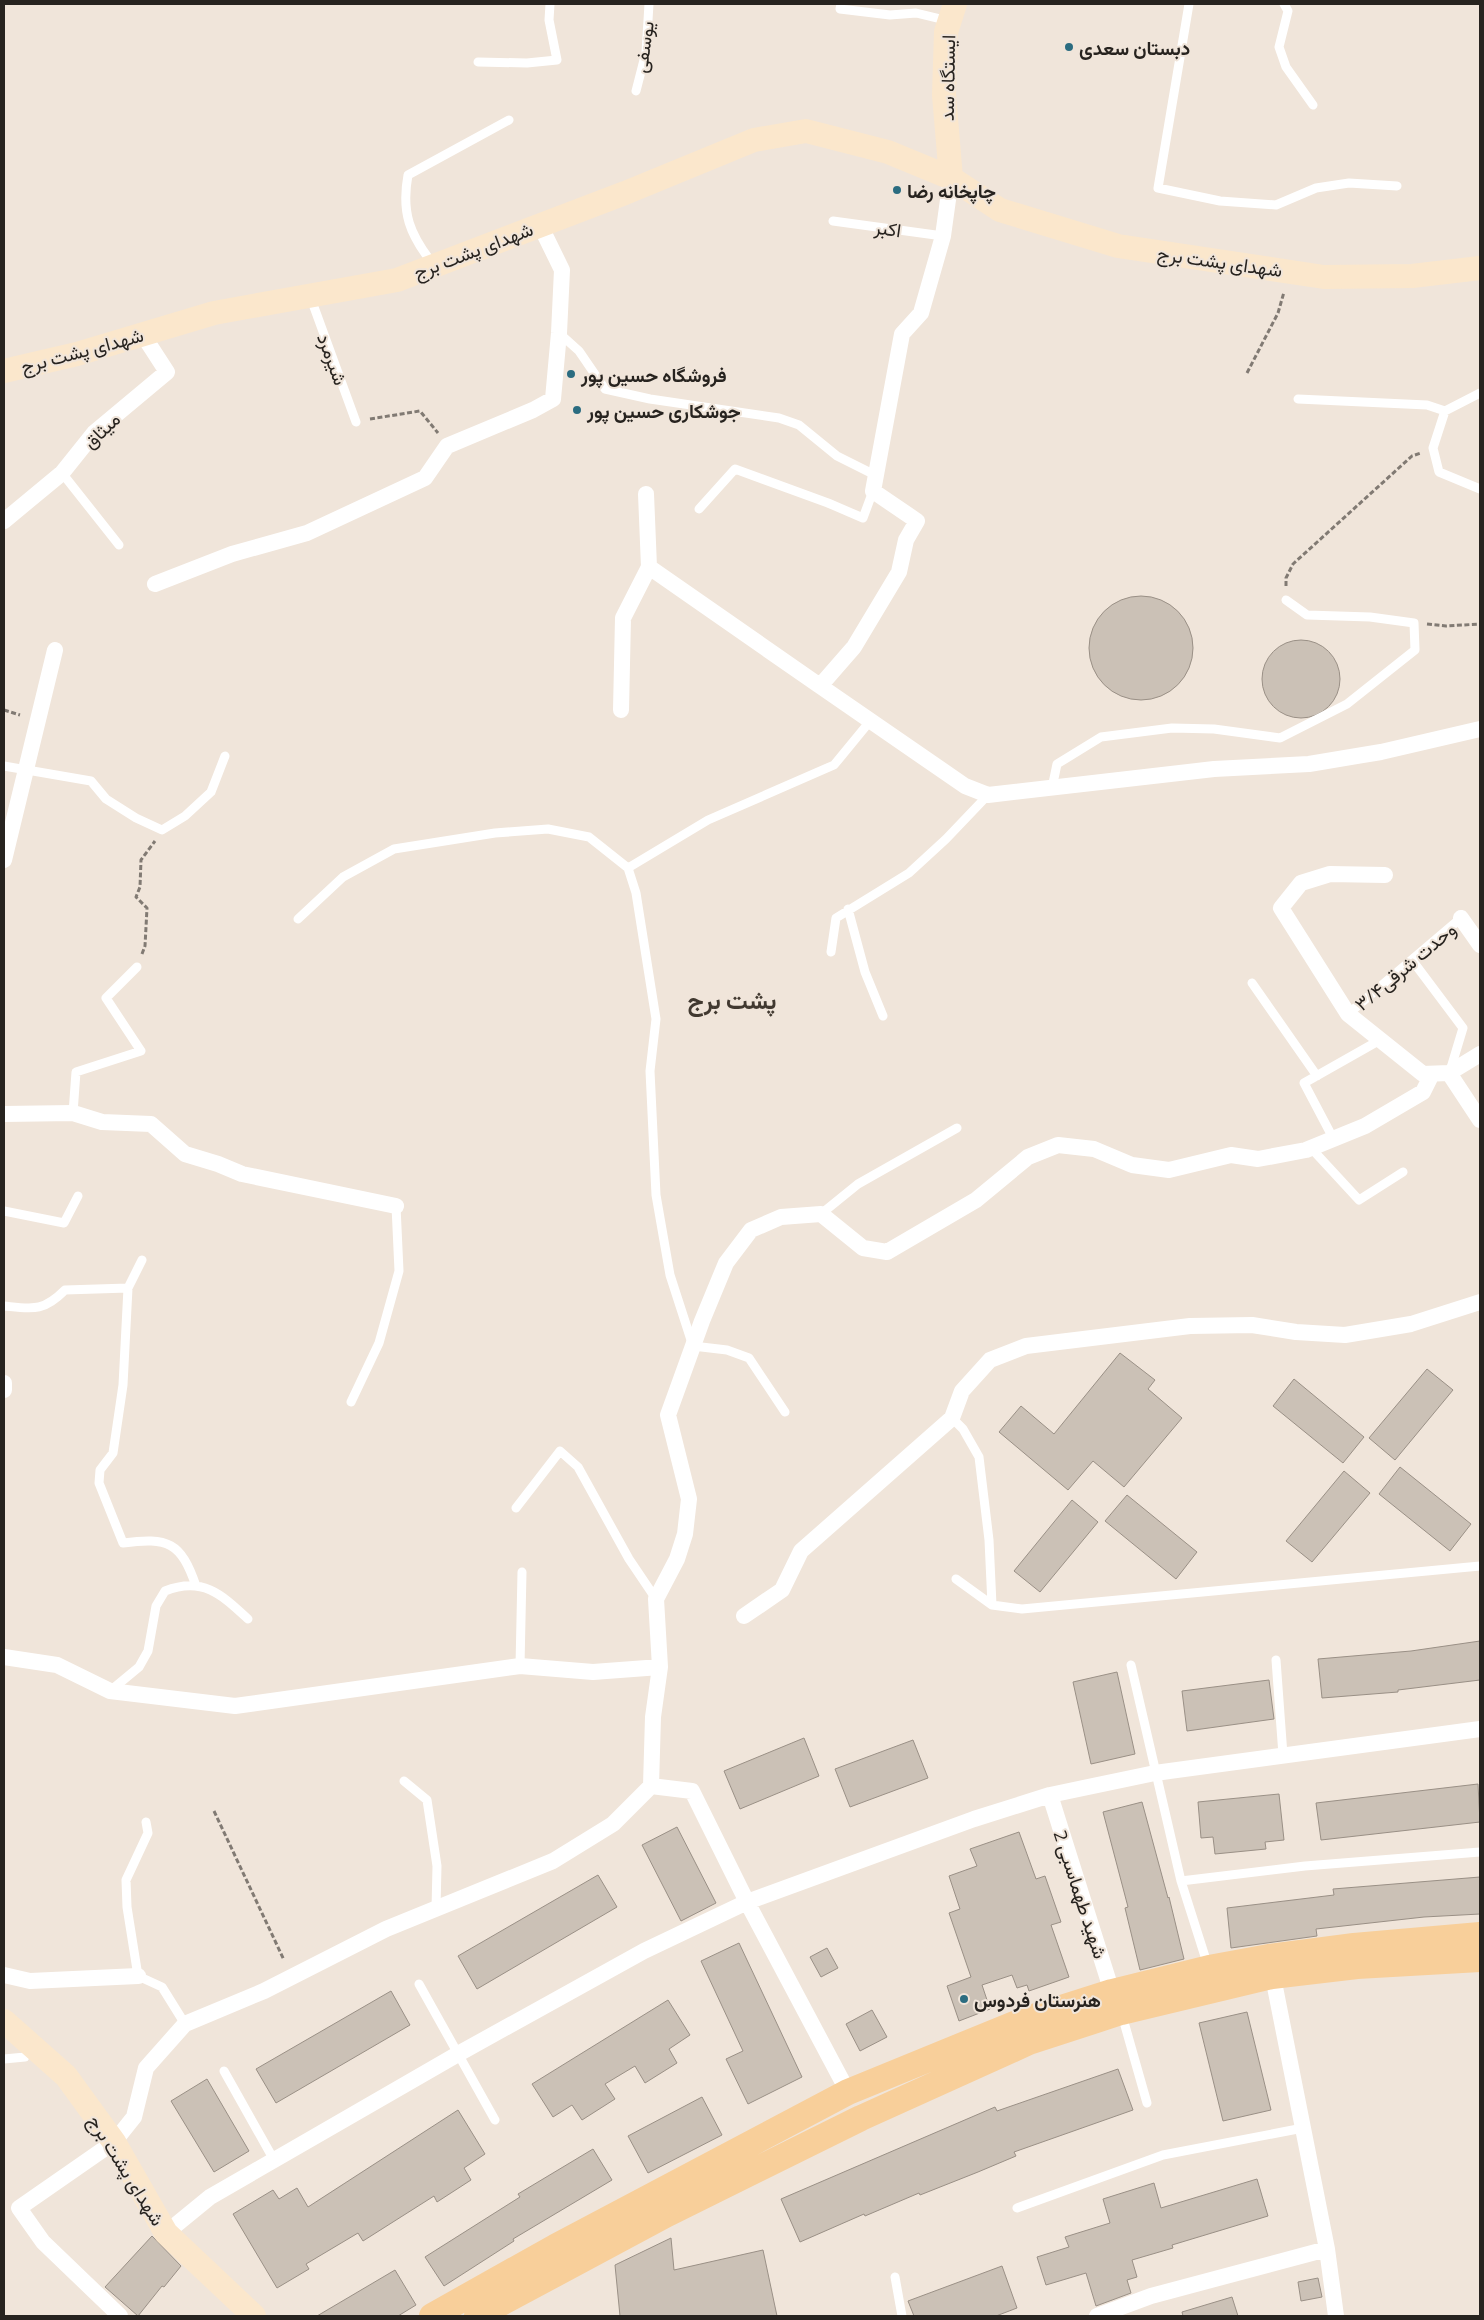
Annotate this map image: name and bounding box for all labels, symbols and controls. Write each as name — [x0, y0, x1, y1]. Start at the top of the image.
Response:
street label: یوسفی — [625, 19, 661, 75]
place label: دبستان سعدی — [1079, 33, 1190, 62]
street label: ایستگاه سد — [932, 35, 962, 121]
marker: دبستان سعدی — [1063, 41, 1075, 53]
place label: چاپخانه رضا — [907, 176, 996, 205]
marker: چاپخانه رضا — [891, 184, 903, 196]
street label: اکبر — [872, 212, 903, 244]
street label: شهدای پشت برج — [409, 214, 537, 286]
street label: شهدای پشت برج — [1156, 238, 1284, 284]
street label: شهدای پشت برج — [17, 320, 147, 380]
street label: شیرمرد — [310, 329, 356, 389]
place label: فروشگاه حسین پور — [580, 360, 727, 389]
marker: فروشگاه حسین پور — [565, 368, 577, 380]
place label: جوشکاری حسین پور — [586, 396, 741, 425]
marker: جوشکاری حسین پور — [571, 404, 583, 416]
street label: میثاق — [76, 405, 126, 455]
street label: وحدت شرقی۳/۴ — [1348, 915, 1462, 1017]
district label: پشت برج — [687, 982, 777, 1018]
street label: شهید طهماسبی 2 — [1047, 1826, 1115, 1962]
place label: هنرستان فردوس — [974, 1985, 1101, 2014]
marker: هنرستان فردوس — [958, 1993, 970, 2005]
street label: شهدای پشت برج — [81, 2109, 173, 2231]

